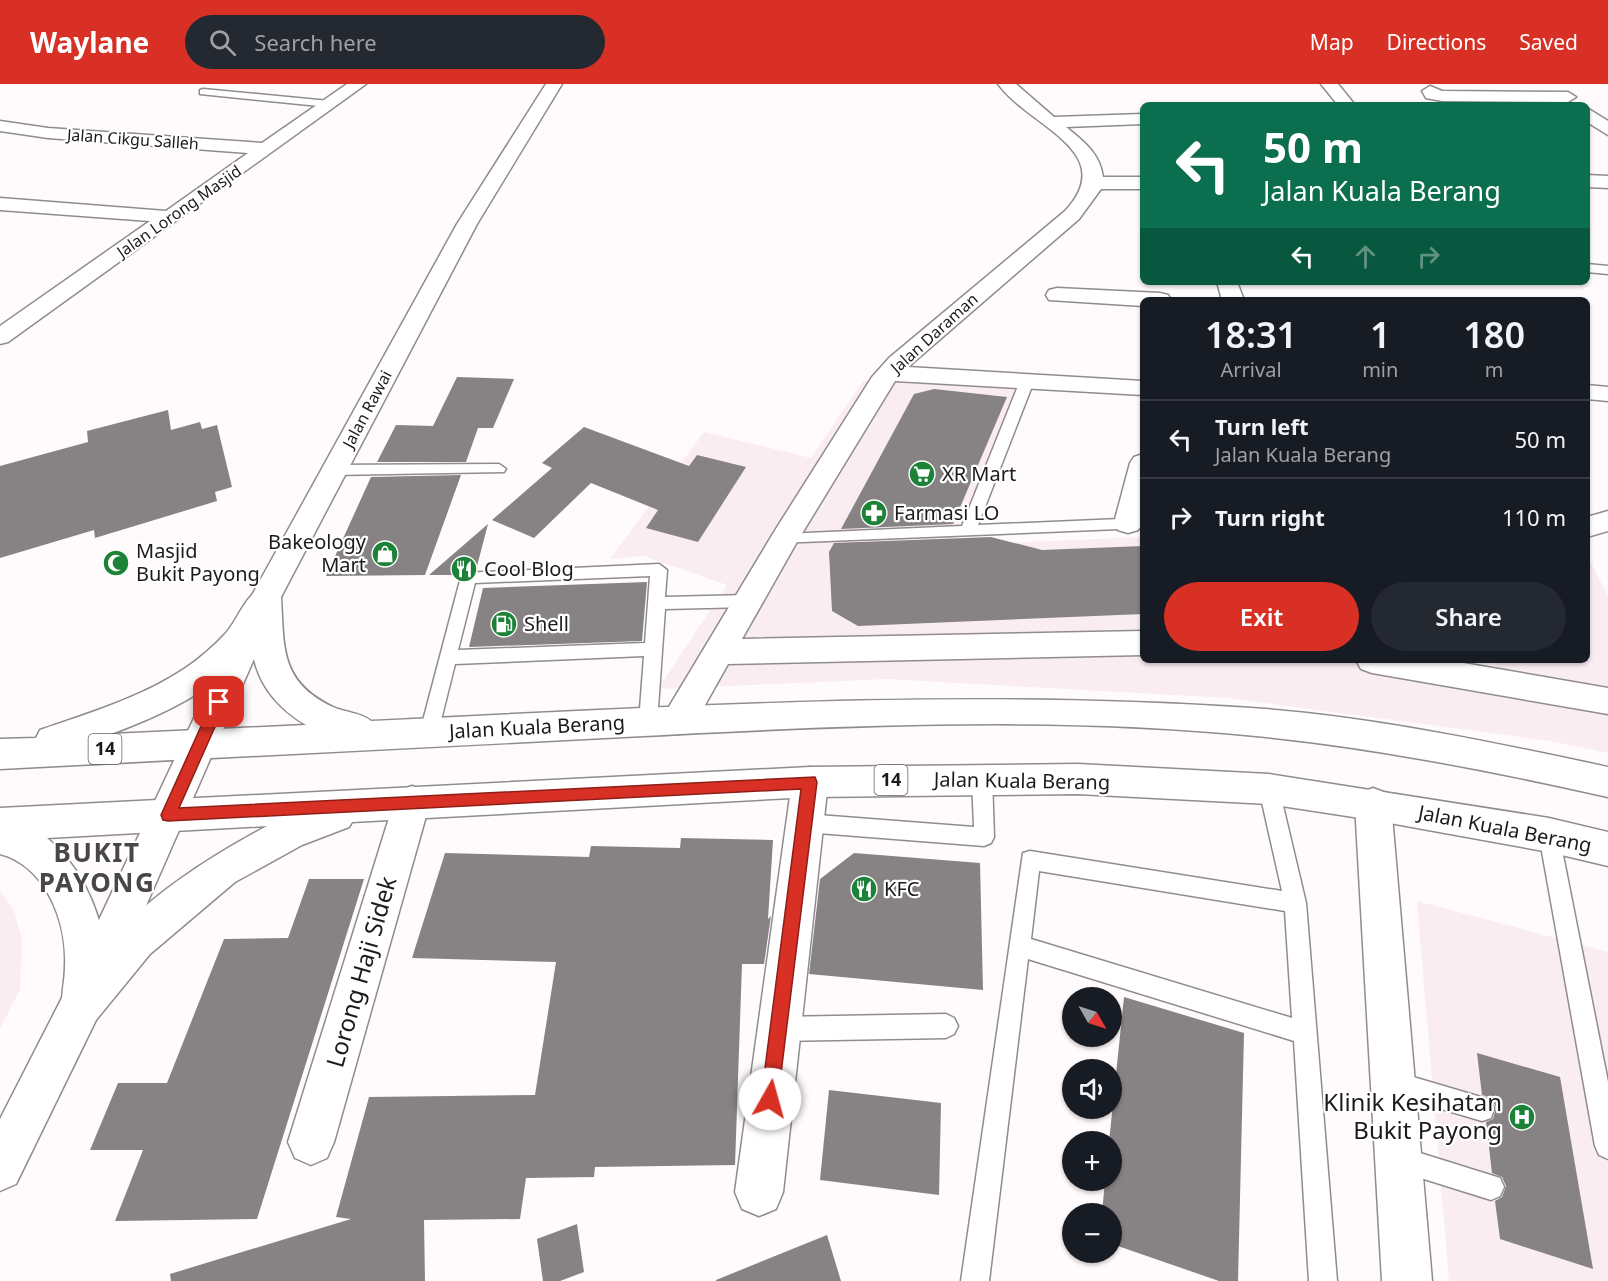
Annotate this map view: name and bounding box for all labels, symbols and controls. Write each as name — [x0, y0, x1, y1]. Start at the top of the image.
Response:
search box — [185, 15, 605, 69]
text: Waylane — [30, 23, 149, 61]
icon: search — [206, 26, 239, 59]
text: Search here — [254, 27, 377, 57]
text: Map — [1310, 28, 1354, 56]
text: Directions — [1387, 28, 1486, 56]
text: Saved — [1519, 28, 1578, 56]
text: 50 m — [1263, 118, 1363, 175]
street label: Jalan Cikgu Salleh — [64, 123, 200, 155]
icon: left — [1164, 126, 1242, 204]
street label: Jalan Lorong Masjid — [111, 160, 246, 264]
text: Jalan Kuala Berang — [1263, 172, 1501, 209]
icon: left — [1286, 240, 1319, 273]
icon: ahead — [1349, 240, 1382, 273]
icon: right — [1412, 240, 1445, 273]
street label: Jalan Daraman — [884, 288, 982, 379]
text: 18:31 — [1205, 310, 1297, 359]
text: 1 — [1370, 310, 1391, 359]
text: 180 — [1463, 310, 1525, 359]
text: Arrival — [1221, 356, 1282, 383]
text: min — [1362, 356, 1398, 383]
text: m — [1485, 356, 1504, 383]
street label: Jalan Rawai — [336, 366, 397, 454]
text: Turn left — [1215, 411, 1309, 441]
icon: left — [1164, 423, 1197, 456]
text: 50 m — [1515, 424, 1566, 454]
text: Jalan Kuala Berang — [1215, 441, 1391, 468]
supermarket icon: XR Mart — [907, 459, 937, 489]
place label: XR Mart — [942, 460, 1016, 487]
pharmacy icon: Farmasi LO — [859, 498, 889, 528]
place label: Farmasi LO — [894, 499, 999, 526]
icon: right — [1164, 501, 1197, 534]
text: Turn right — [1215, 502, 1325, 532]
text: 110 m — [1502, 502, 1566, 532]
place label: Bakeology Mart — [268, 528, 367, 578]
place label: Masjid Bukit Payong — [136, 537, 260, 587]
shop icon: Bakeology Mart — [370, 539, 400, 569]
mosque icon: Masjid Bukit Payong — [101, 548, 131, 578]
restaurant icon: Cool Blog — [449, 554, 479, 584]
place label: Cool Blog — [484, 555, 574, 582]
button: Exit — [1164, 582, 1359, 651]
button: Share — [1371, 582, 1566, 651]
fuel station icon: Shell — [489, 609, 519, 639]
place label: Shell — [524, 610, 569, 637]
pin — [193, 676, 244, 727]
icon: arrive — [202, 685, 235, 718]
street label: Jalan Kuala Berang — [446, 708, 626, 745]
road number: 14 — [88, 734, 122, 764]
road number: 14 — [874, 765, 908, 795]
street label: Jalan Kuala Berang — [932, 765, 1110, 796]
street label: Jalan Kuala Berang — [1414, 798, 1594, 859]
district label: BUKIT PAYONG — [39, 834, 155, 900]
street label: Lorong Haji Sidek — [318, 872, 404, 1071]
restaurant icon: KFC — [849, 874, 879, 904]
place label: KFC — [884, 875, 920, 902]
north arrow — [1062, 987, 1122, 1047]
map controls — [1062, 987, 1122, 1263]
button: sound — [1062, 1059, 1122, 1119]
position arrow — [738, 1067, 802, 1131]
place label: Klinik Kesihatan Bukit Payong — [1323, 1085, 1502, 1146]
hospital icon: Klinik Kesihatan Bukit Payong — [1507, 1102, 1537, 1132]
button: + — [1062, 1131, 1122, 1191]
button: − — [1062, 1203, 1122, 1263]

